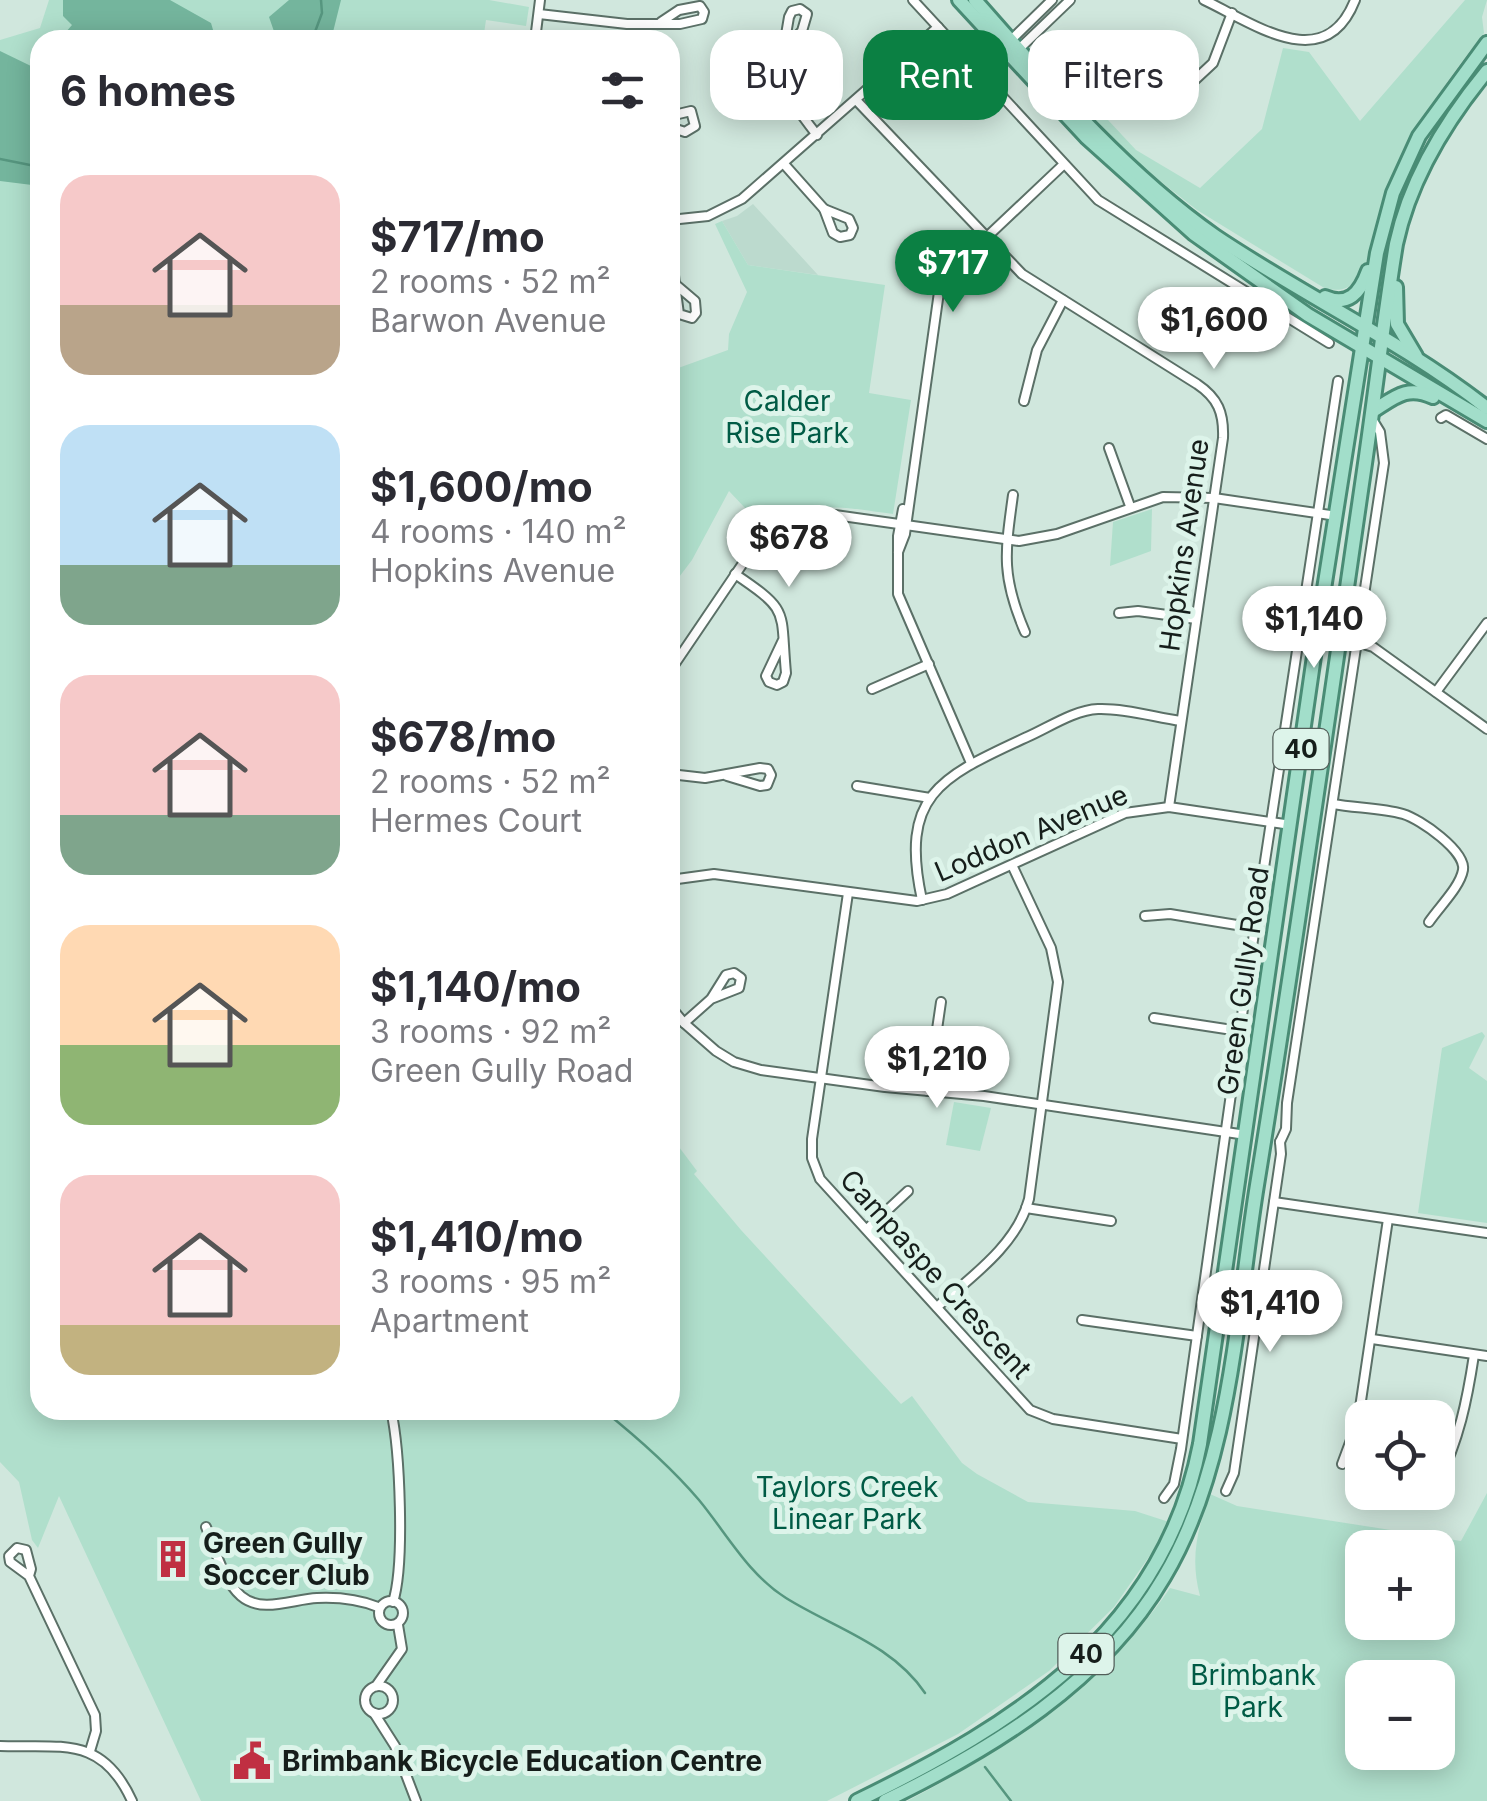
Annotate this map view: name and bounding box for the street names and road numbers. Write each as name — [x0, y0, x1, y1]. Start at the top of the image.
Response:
street label: Hopkins Avenue — [1152, 436, 1216, 654]
road number: 40 — [1274, 729, 1328, 769]
street label: Loddon Avenue — [929, 777, 1133, 889]
street label: Green Gully Road — [1210, 865, 1276, 1097]
street label: Campaspe Crescent — [833, 1162, 1039, 1386]
road number: 40 — [1058, 1634, 1114, 1674]

